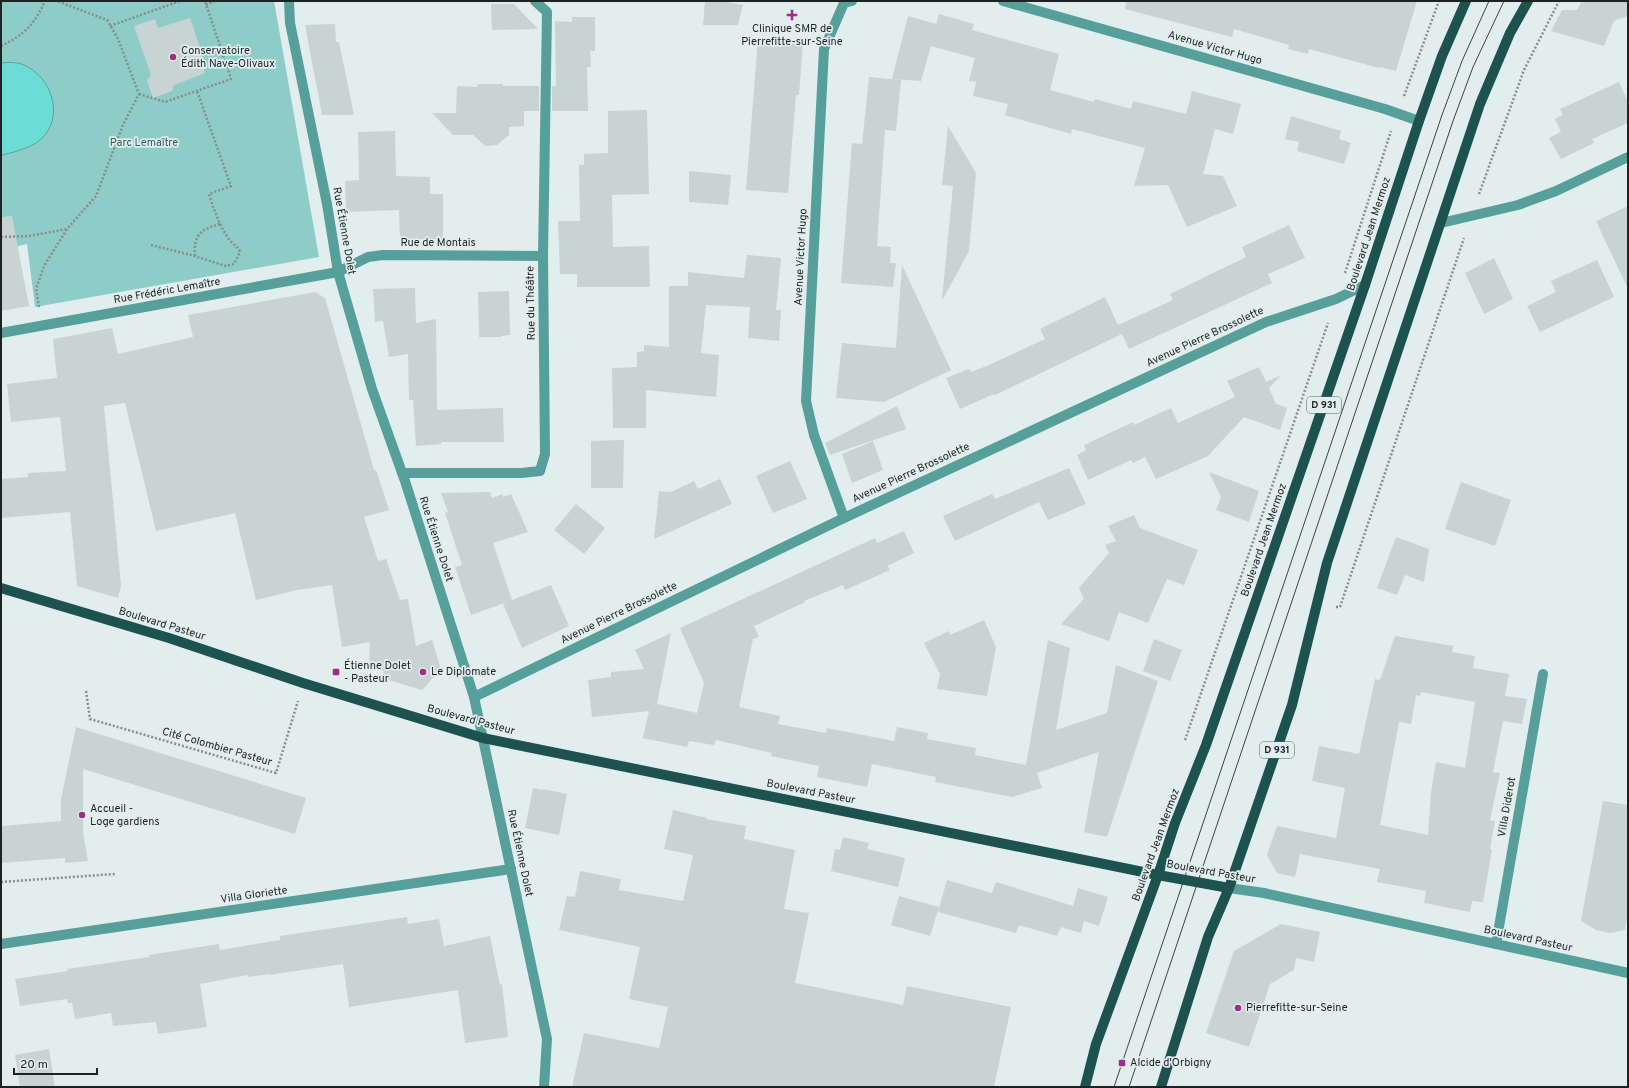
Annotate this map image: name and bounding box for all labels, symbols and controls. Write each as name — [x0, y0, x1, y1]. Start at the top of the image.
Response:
marker: Clinique SMR de Pierrefitte-sur-Seine — [786, 9, 798, 21]
place label: Clinique SMR de Pierrefitte-sur-Seine — [741, 22, 843, 49]
street label: Avenue Victor Hugo — [1166, 28, 1264, 68]
place label: Conservatoire Édith Nave-Olivaux — [181, 44, 275, 71]
marker: Conservatoire Édith Nave-Olivaux — [168, 52, 178, 62]
park label: Parc Lemaître — [110, 136, 178, 150]
street label: Boulevard Jean Mermoz — [1344, 175, 1394, 293]
street label: Rue Étienne Dolet — [329, 186, 360, 276]
street label: Avenue Victor Hugo — [791, 208, 811, 306]
street label: Rue de Montais — [400, 236, 476, 250]
street label: Rue du Théâtre — [523, 266, 539, 340]
street label: Rue Frédéric Lemaître — [113, 275, 221, 307]
street label: Avenue Pierre Brossolette — [1144, 304, 1266, 370]
road number: D 931 — [1307, 397, 1341, 413]
street label: Avenue Pierre Brossolette — [850, 440, 972, 506]
street label: Boulevard Jean Mermoz — [1238, 481, 1290, 599]
street label: Rue Étienne Dolet — [416, 494, 457, 583]
street label: Avenue Pierre Brossolette — [558, 579, 680, 647]
street label: Boulevard Pasteur — [117, 604, 208, 644]
place label: Étienne Dolet - Pasteur — [344, 658, 411, 686]
place label: Le Diplomate — [431, 665, 496, 679]
marker: Étienne Dolet - Pasteur — [331, 667, 341, 677]
marker: Le Diplomate — [418, 667, 428, 677]
street label: Boulevard Pasteur — [426, 702, 517, 739]
street label: Cité Colombier Pasteur — [160, 725, 274, 770]
road number: D 931 — [1260, 742, 1294, 758]
street label: Villa Diderot — [1495, 776, 1519, 838]
street label: Boulevard Pasteur — [765, 777, 857, 808]
street label: Boulevard Jean Mermoz — [1129, 787, 1183, 903]
place label: Accueil - Loge gardiens — [90, 802, 160, 829]
street label: Rue Étienne Dolet — [504, 808, 537, 898]
marker: Accueil - Loge gardiens — [77, 810, 87, 820]
street label: Boulevard Pasteur — [1165, 857, 1257, 887]
street label: Villa Gloriette — [220, 883, 288, 907]
street label: Boulevard Pasteur — [1482, 923, 1574, 955]
place label: Pierrefitte-sur-Seine — [1246, 1001, 1348, 1015]
marker: Pierrefitte-sur-Seine — [1233, 1003, 1243, 1013]
scale bar — [14, 1050, 97, 1076]
place label: Alcide d'Orbigny — [1130, 1056, 1212, 1070]
text: 20 m — [20, 1057, 48, 1073]
marker: Alcide d'Orbigny — [1117, 1058, 1127, 1068]

